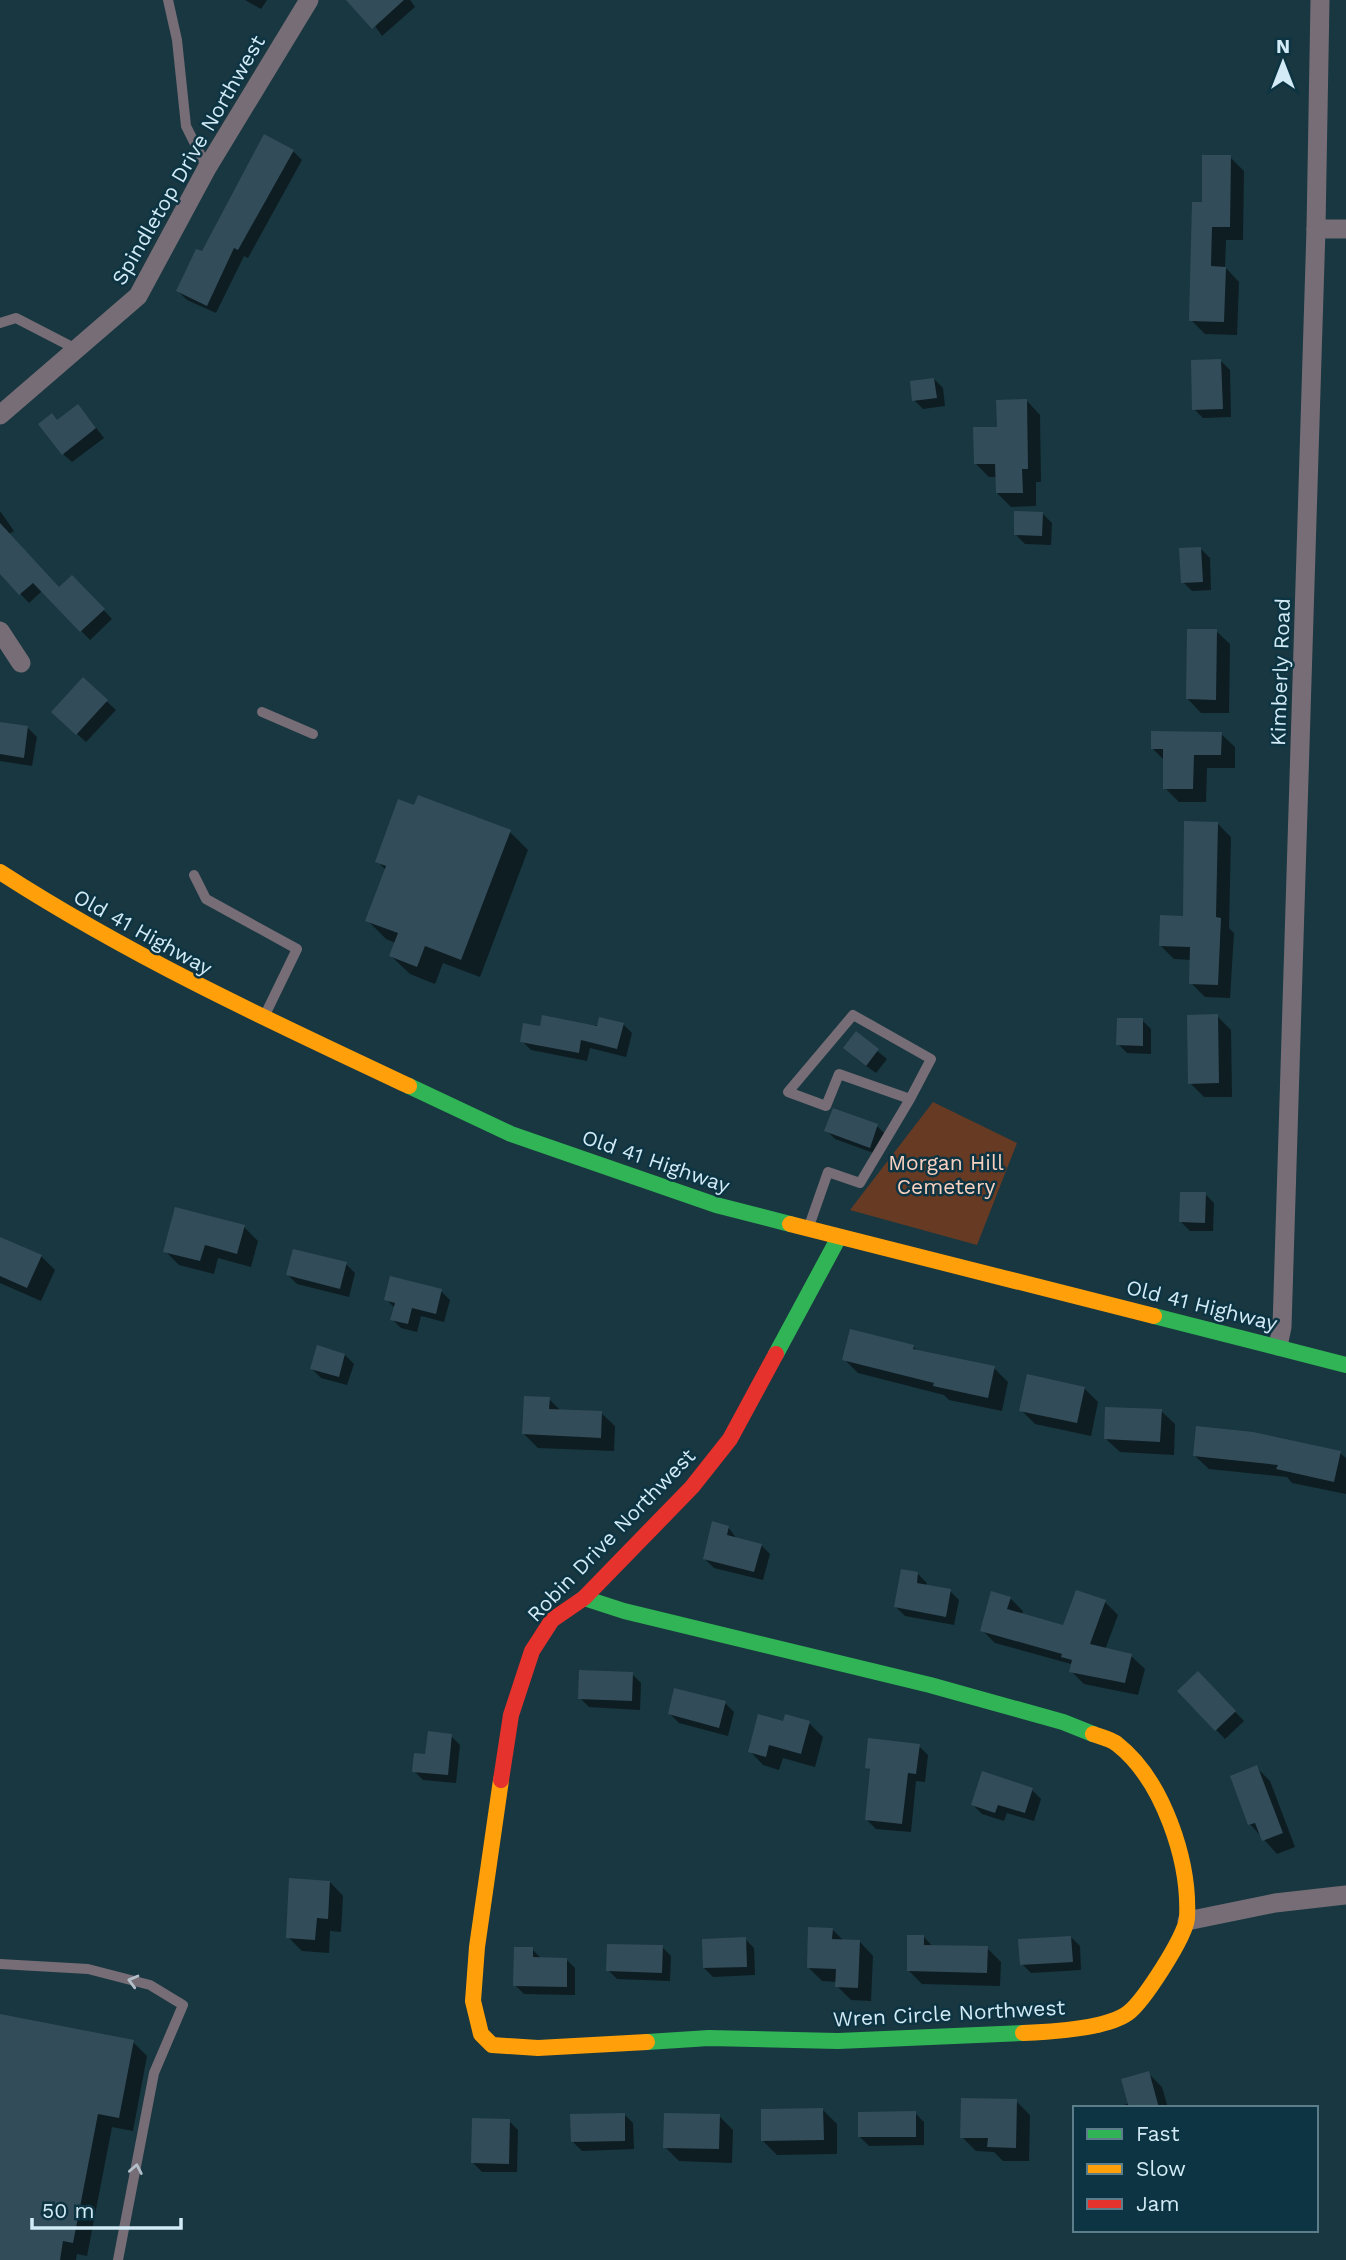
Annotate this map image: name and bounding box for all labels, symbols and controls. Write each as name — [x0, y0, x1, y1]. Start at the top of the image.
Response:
north arrow — [1248, 28, 1318, 98]
street label: Spindletop Drive Northwest — [106, 30, 270, 289]
text: N — [1276, 35, 1290, 58]
street label: Kimberly Road — [1265, 598, 1295, 746]
street label: Old 41 Highway — [69, 884, 217, 981]
street label: Old 41 Highway — [579, 1124, 733, 1198]
park label: Morgan Hill Cemetery — [888, 1150, 1004, 1199]
street label: Old 41 Highway — [1124, 1274, 1280, 1336]
street label: Robin Drive Northwest — [522, 1443, 700, 1627]
one-way arrow — [128, 1974, 140, 1989]
street label: Wren Circle Northwest — [832, 1994, 1066, 2032]
legend — [1073, 2106, 1318, 2232]
text: Fast — [1136, 2121, 1180, 2146]
text: Slow — [1136, 2156, 1186, 2181]
one-way arrow — [128, 2163, 143, 2175]
scale bar — [32, 2186, 180, 2230]
text: Jam — [1136, 2191, 1179, 2216]
text: 50 m — [42, 2198, 94, 2223]

